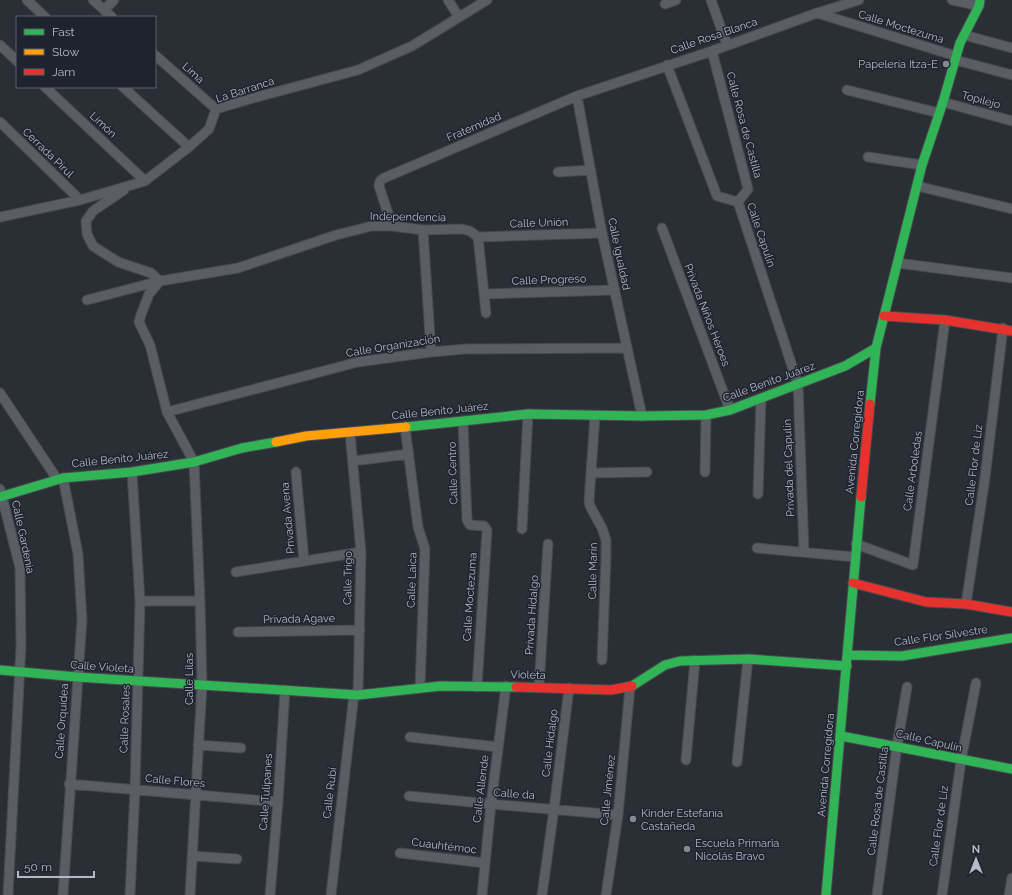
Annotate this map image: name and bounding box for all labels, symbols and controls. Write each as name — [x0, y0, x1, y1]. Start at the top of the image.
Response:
street label: Calle Moctezuma — [857, 8, 945, 46]
street label: Calle Rosa Blanca — [669, 15, 759, 57]
legend — [16, 16, 156, 88]
text: Fast — [52, 25, 75, 39]
text: Slow — [52, 45, 79, 59]
place label: Papelería Itza-E — [858, 58, 938, 71]
marker: Papelería Itza-E — [941, 59, 951, 69]
street label: Lima — [179, 60, 207, 86]
text: Jam — [52, 65, 75, 79]
street label: Calle Rosa de Castilla — [724, 70, 764, 180]
street label: La Barranca — [214, 74, 276, 106]
street label: Topilejo — [960, 89, 1002, 112]
street label: Limón — [87, 109, 119, 141]
street label: Fraternidad — [445, 110, 503, 144]
street label: Cerrada Pirul — [20, 125, 76, 181]
street label: Calle Capulín — [744, 201, 778, 269]
street label: Independencia — [370, 210, 446, 224]
street label: Calle Unión — [509, 215, 569, 231]
street label: Calle Igualdad — [605, 217, 633, 291]
street label: Privada Niños Héroes — [681, 262, 733, 368]
street label: Calle Progreso — [511, 272, 587, 288]
street label: Calle Organización — [345, 332, 441, 360]
street label: Calle Benito Juárez — [721, 359, 817, 405]
street label: Avenida Corregidora — [843, 390, 867, 494]
street label: Calle Benito Juárez — [391, 399, 490, 423]
street label: Privada del Capulín — [781, 419, 797, 517]
street label: Calle Flor de Liz — [963, 423, 985, 506]
street label: Calle Arboledas — [901, 430, 925, 512]
street label: Calle Centro — [445, 441, 461, 505]
street label: Calle Benito Juárez — [71, 447, 170, 471]
street label: Privada Avena — [278, 482, 298, 554]
street label: Calle Gardenia — [9, 499, 37, 575]
street label: Calle Marín — [586, 542, 600, 600]
street label: Calle Trigo — [341, 551, 355, 605]
street label: Calle Laica — [405, 552, 419, 608]
street label: Calle Moctezuma — [460, 552, 480, 642]
street label: Privada Hidalgo — [523, 574, 541, 655]
street label: Privada Agave — [263, 612, 336, 626]
street label: Calle Flor Silvestre — [893, 623, 989, 649]
street label: Calle Lilas — [183, 653, 196, 705]
street label: Calle Violeta — [70, 658, 134, 676]
street label: Violeta — [510, 668, 546, 682]
street label: Calle Orquídea — [53, 683, 71, 759]
street label: Calle Rosales — [117, 685, 133, 753]
street label: Calle Hidalgo — [539, 708, 561, 778]
street label: Avenida Corregidora — [815, 713, 837, 817]
street label: Calle Capulín — [895, 727, 963, 755]
street label: Calle Rosa de Castilla — [865, 746, 891, 856]
street label: Calle Tulipanes — [257, 753, 275, 831]
street label: Calle Jiménez — [598, 753, 618, 826]
street label: Calle Allende — [470, 754, 492, 824]
street label: Calle Rubí — [320, 766, 340, 819]
street label: Calle Flores — [144, 772, 206, 790]
street label: Calle Flor de Liz — [927, 784, 951, 867]
street label: Calle da — [493, 786, 535, 802]
place label: Kinder Estefanía Castañeda — [641, 807, 723, 833]
marker: Kinder Estefanía Castañeda — [628, 814, 638, 824]
street label: Cuauhtémoc — [411, 836, 477, 856]
place label: Escuela Primaria Nicolás Bravo — [695, 837, 779, 863]
north arrow — [956, 839, 996, 879]
text: N — [972, 843, 980, 856]
marker: Escuela Primaria Nicolás Bravo — [682, 844, 692, 854]
scale bar — [18, 853, 94, 879]
text: 50 m — [24, 860, 52, 874]

